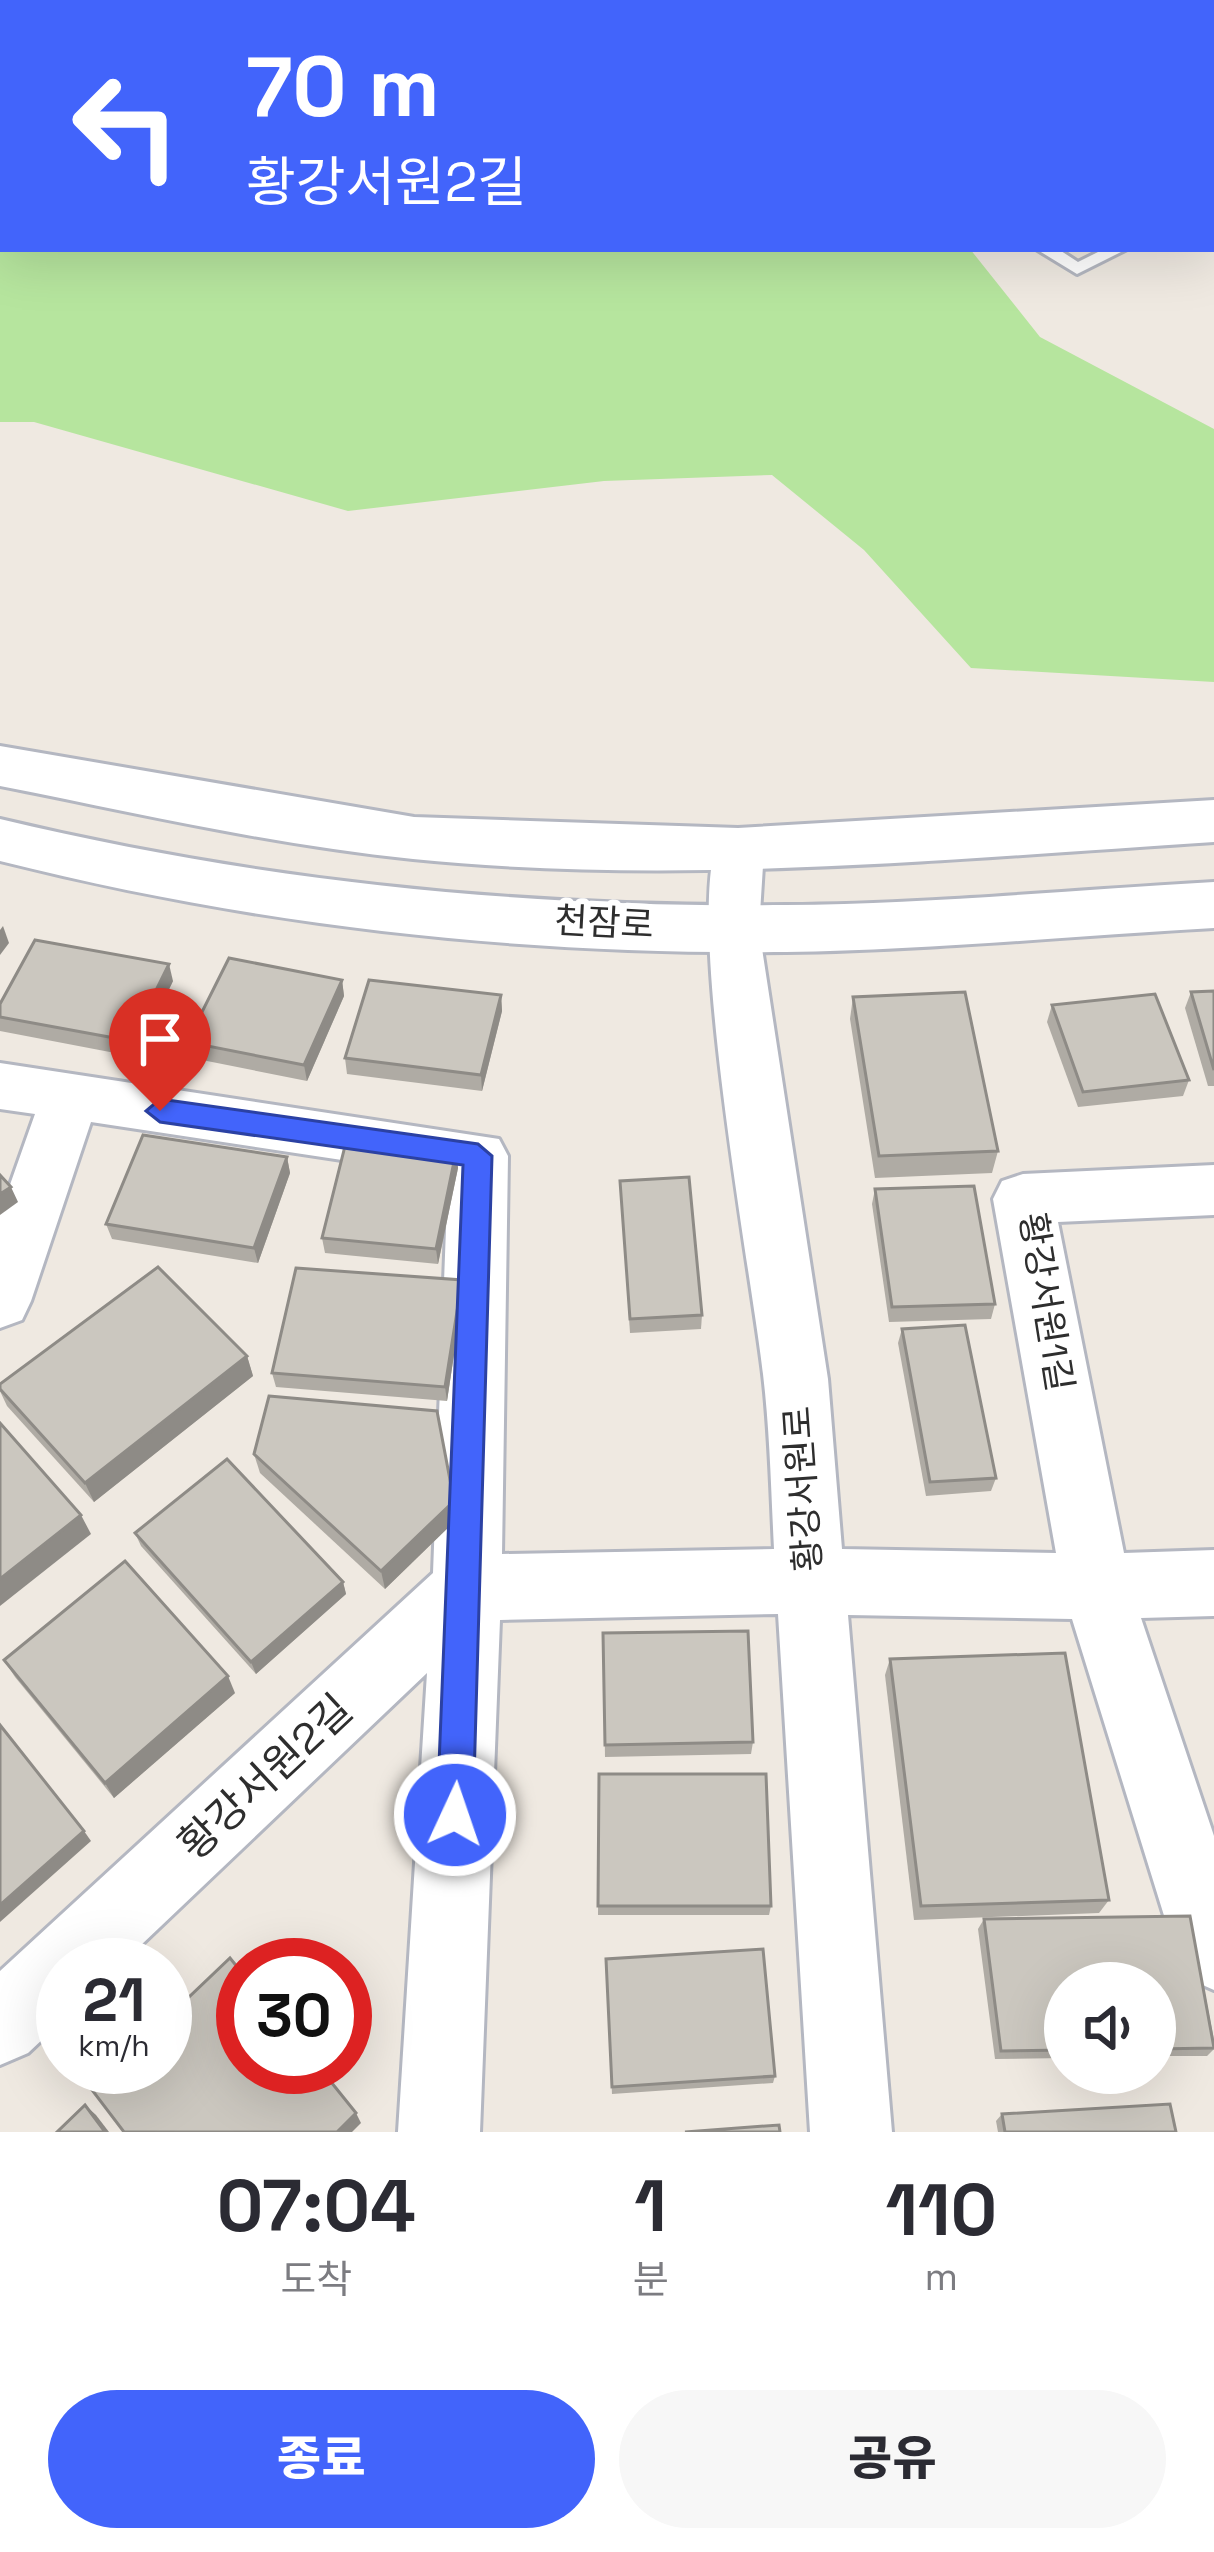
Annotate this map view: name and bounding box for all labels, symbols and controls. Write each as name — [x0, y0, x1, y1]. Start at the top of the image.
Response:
text: 70 m — [246, 33, 440, 141]
icon: left — [48, 48, 204, 204]
text: 황강서원2길 — [246, 148, 527, 217]
street label: 천잠로 — [553, 897, 655, 949]
pin — [109, 988, 211, 1111]
icon: arrive — [127, 1006, 193, 1072]
street label: 황강서원1길 — [1009, 1209, 1083, 1395]
street label: 황강서원로 — [774, 1405, 832, 1573]
street label: 황강서원2길 — [167, 1683, 363, 1871]
position arrow — [392, 1752, 518, 1878]
speed limit sign: 30 — [216, 1938, 372, 2094]
text: 21 — [83, 1962, 145, 2039]
map controls — [1044, 1962, 1176, 2094]
button: sound — [1044, 1962, 1176, 2094]
text: km/h — [78, 2026, 150, 2065]
text: 07:04 — [217, 2160, 416, 2252]
text: 1 — [634, 2160, 667, 2252]
text: 110 — [885, 2164, 997, 2256]
text: m — [924, 2252, 958, 2301]
text: 도착 — [280, 2255, 352, 2304]
text: 분 — [633, 2255, 669, 2304]
button: 종료 — [48, 2390, 595, 2528]
button: 공유 — [619, 2390, 1166, 2528]

